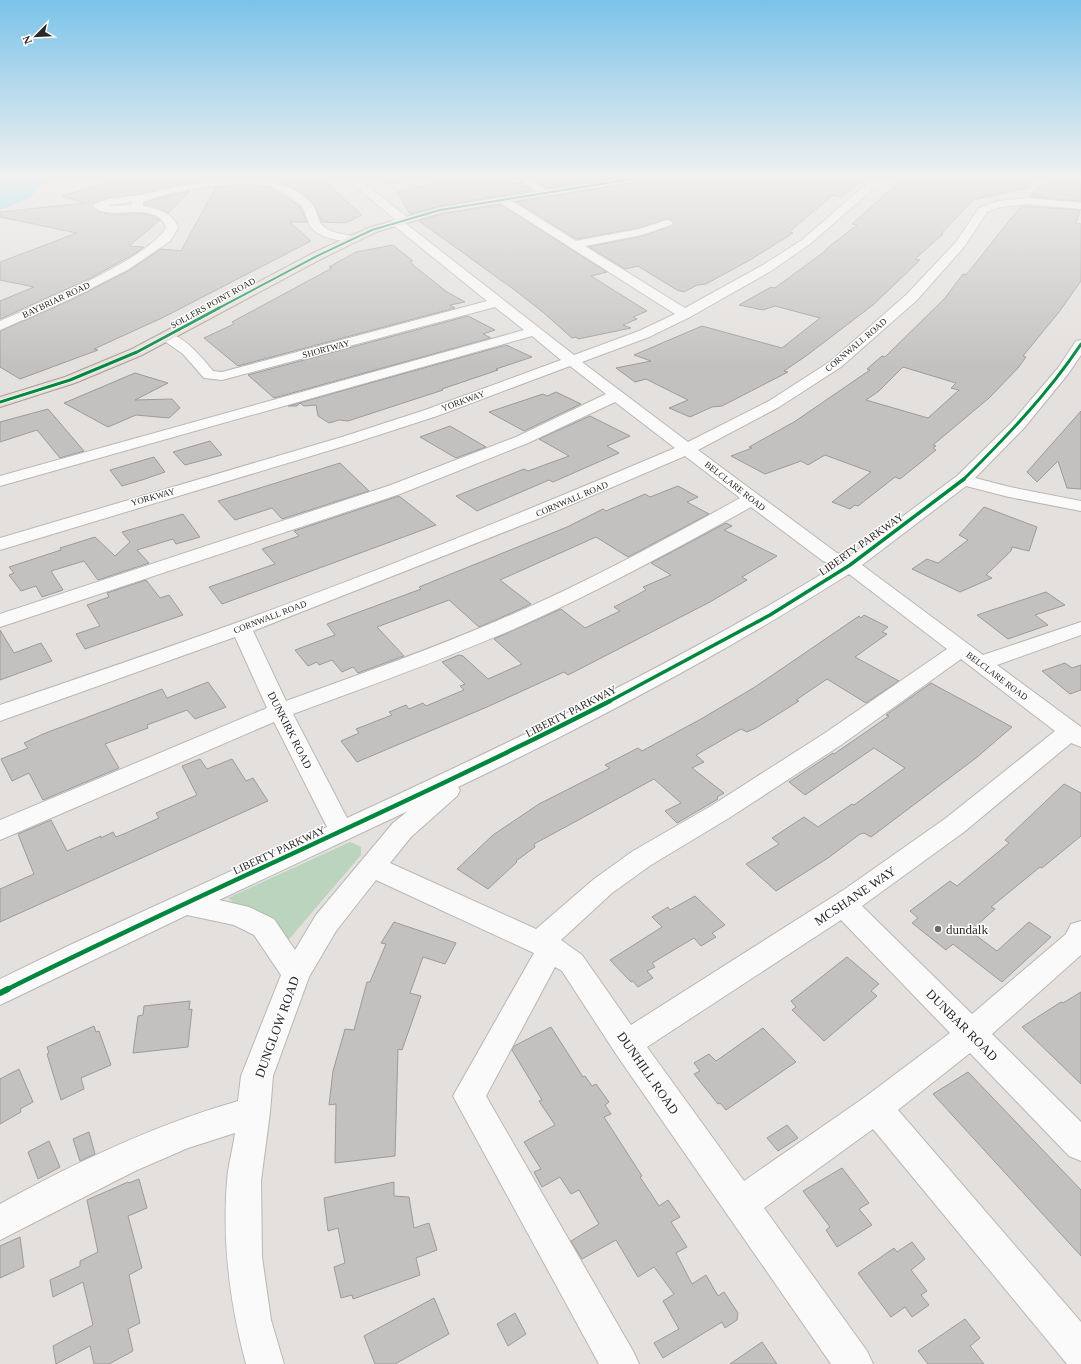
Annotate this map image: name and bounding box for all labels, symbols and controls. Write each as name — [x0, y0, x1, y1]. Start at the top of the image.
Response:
north arrow — [16, 16, 56, 56]
text: N — [20, 34, 34, 46]
street label: SOLLERS POINT ROAD — [169, 275, 258, 330]
street label: BAYBRIAR ROAD — [21, 280, 92, 320]
street label: CORNWALL ROAD — [823, 316, 889, 374]
street label: SHORTWAY — [301, 338, 351, 360]
street label: YORKWAY — [440, 388, 486, 413]
street label: BELCLARE ROAD — [703, 459, 768, 513]
street label: CORNWALL ROAD — [534, 479, 610, 519]
street label: YORKWAY — [130, 486, 177, 508]
street label: LIBERTY PARKWAY — [816, 510, 906, 578]
street label: CORNWALL ROAD — [232, 598, 308, 636]
street label: BELCLARE ROAD — [964, 650, 1030, 703]
street label: LIBERTY PARKWAY — [524, 683, 619, 739]
street label: DUNKIRK ROAD — [265, 690, 315, 770]
street label: LIBERTY PARKWAY — [231, 823, 327, 877]
street label: MCSHANE WAY — [811, 863, 899, 929]
place label: dundalk — [946, 922, 988, 937]
marker: dundalk — [933, 924, 943, 934]
street label: DUNGLOW ROAD — [252, 974, 302, 1080]
street label: DUNBAR ROAD — [923, 986, 1001, 1064]
street label: DUNHILL ROAD — [614, 1029, 682, 1117]

